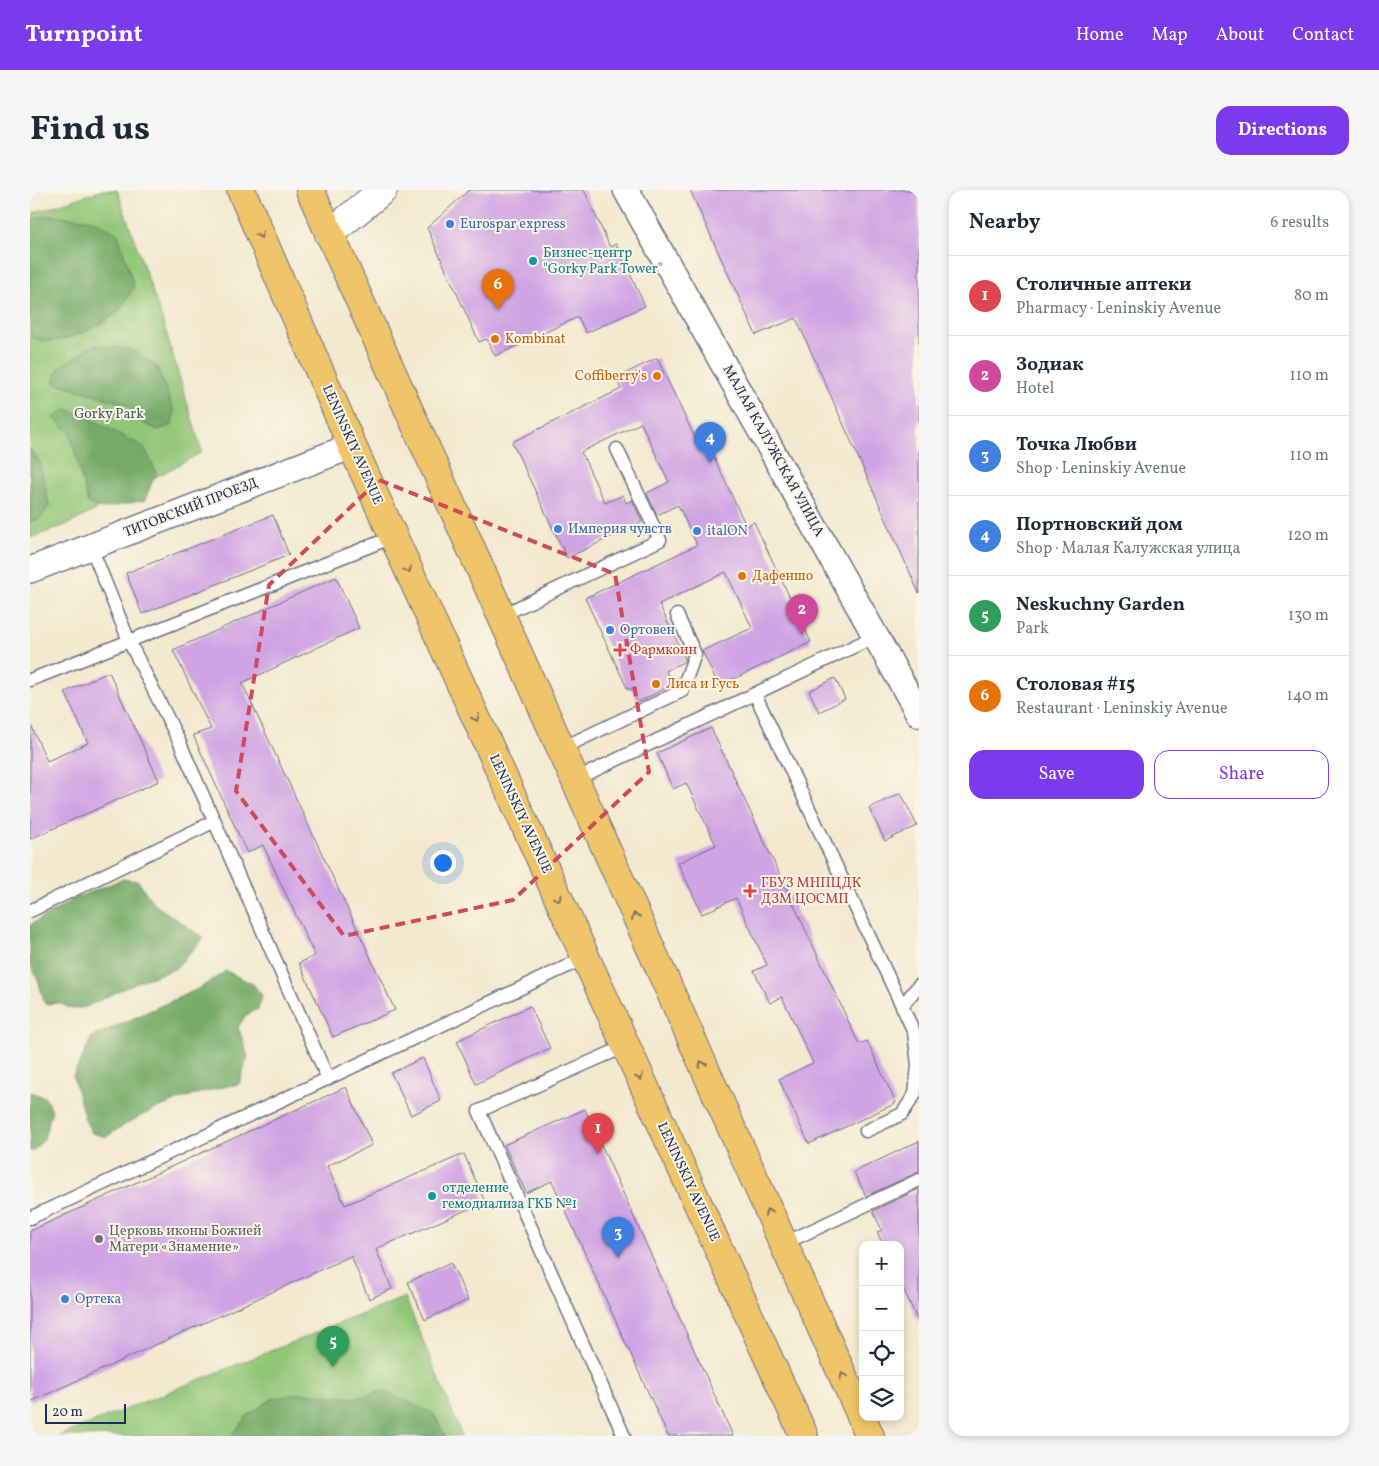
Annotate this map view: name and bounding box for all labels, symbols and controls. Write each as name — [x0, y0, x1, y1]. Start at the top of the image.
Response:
text: Turnpoint — [25, 18, 143, 52]
text: Home — [1076, 23, 1124, 48]
text: Map — [1152, 23, 1188, 48]
text: About — [1216, 23, 1264, 48]
text: Contact — [1292, 23, 1354, 48]
text: Find us — [30, 106, 150, 154]
button: Directions — [1216, 106, 1349, 155]
text: Nearby — [969, 208, 1040, 237]
text: 6 results — [1270, 212, 1329, 234]
place label: Eurospar express — [460, 215, 566, 234]
marker: Eurospar express — [444, 218, 456, 230]
one-way arrow — [254, 230, 265, 239]
place label: Бизнес-центр "Gorky Park Tower" — [543, 244, 662, 279]
marker: Бизнес-центр "Gorky Park Tower" — [527, 255, 539, 267]
pin: 6 — [482, 269, 514, 310]
text: Столичные аптеки — [1016, 272, 1191, 298]
text: 1 — [982, 285, 988, 307]
text: 80 m — [1294, 285, 1329, 307]
text: Pharmacy · Leninskiy Avenue — [1016, 298, 1221, 320]
place label: Kombinat — [505, 330, 566, 349]
marker: Kombinat — [489, 333, 501, 345]
text: Зодиак — [1016, 352, 1084, 378]
street label: МАЛАЯ КАЛУЖСКАЯ УЛИЦА — [718, 362, 828, 541]
text: 2 — [981, 365, 989, 387]
text: 110 m — [1290, 365, 1329, 387]
place label: Coffiberry's — [575, 367, 647, 386]
marker: Coffiberry's — [651, 370, 663, 382]
text: Hotel — [1016, 378, 1054, 400]
street label: LENINSKIY AVENUE — [317, 382, 387, 508]
park label: Gorky Park — [74, 405, 144, 424]
pin: 4 — [694, 422, 726, 463]
text: Точка Любви — [1016, 432, 1137, 458]
text: 3 — [981, 445, 989, 467]
text: 110 m — [1290, 445, 1329, 467]
text: Shop · Leninskiy Avenue — [1016, 458, 1186, 480]
street label: ТИТОВСКИЙ ПРОЕЗД — [121, 473, 261, 542]
text: Портновский дом — [1016, 512, 1183, 538]
place label: Империя чувств — [568, 520, 672, 539]
place label: italON — [707, 522, 748, 541]
marker: Империя чувств — [552, 523, 564, 535]
marker: italON — [691, 525, 703, 537]
text: 4 — [980, 525, 990, 547]
text: 120 m — [1287, 525, 1329, 547]
text: Shop · Малая Калужская улица — [1016, 538, 1240, 560]
one-way arrow — [402, 565, 413, 574]
place label: Дафеншо — [752, 567, 813, 586]
marker: Дафеншо — [736, 570, 748, 582]
text: Neskuchny Garden — [1016, 592, 1185, 618]
pin: 2 — [786, 594, 818, 635]
text: 5 — [981, 605, 989, 627]
text: 130 m — [1288, 605, 1329, 627]
text: Park — [1016, 618, 1049, 640]
place label: Ортовен — [620, 621, 675, 640]
marker: Ортовен — [604, 624, 616, 636]
place label: Фармкоин — [630, 641, 697, 660]
marker: Фармкоин — [614, 644, 626, 656]
text: Столовая #15 — [1016, 672, 1135, 698]
place label: Лиса и Гусь — [666, 675, 739, 694]
marker: Лиса и Гусь — [650, 678, 662, 690]
text: 6 — [981, 685, 989, 707]
text: 140 m — [1287, 685, 1329, 707]
text: Restaurant · Leninskiy Avenue — [1016, 698, 1228, 720]
one-way arrow — [470, 713, 480, 722]
button: Save — [969, 750, 1144, 799]
button: Share — [1154, 750, 1329, 799]
street label: LENINSKIY AVENUE — [484, 751, 556, 877]
your location — [430, 850, 456, 876]
place label: ГБУЗ МНПЦДК ДЗМ ЦОСМП — [761, 874, 862, 909]
marker: ГБУЗ МНПЦДК ДЗМ ЦОСМП — [743, 884, 757, 898]
one-way arrow — [552, 893, 562, 902]
one-way arrow — [630, 912, 641, 921]
one-way arrow — [697, 1060, 708, 1069]
one-way arrow — [634, 1072, 644, 1081]
pin: 1 — [582, 1113, 614, 1154]
street label: LENINSKIY AVENUE — [652, 1119, 724, 1245]
place label: отделение гемодиализа ГКБ №1 — [442, 1179, 577, 1214]
marker: отделение гемодиализа ГКБ №1 — [426, 1190, 438, 1202]
one-way arrow — [764, 1208, 775, 1217]
pin: 3 — [602, 1217, 634, 1258]
place label: Церковь иконы Божией Матери «Знамение» — [109, 1222, 262, 1257]
marker: Церковь иконы Божией Матери «Знамение» — [93, 1233, 105, 1245]
map controls — [859, 1241, 904, 1421]
button: + — [859, 1241, 904, 1286]
button: − — [859, 1286, 904, 1331]
place label: Ортека — [75, 1290, 121, 1309]
marker: Ортека — [59, 1293, 71, 1305]
pin: 5 — [317, 1326, 349, 1367]
button: locate — [859, 1331, 904, 1376]
one-way arrow — [838, 1372, 849, 1381]
button: layers — [859, 1376, 904, 1421]
scale bar — [45, 1401, 126, 1424]
text: 20 m — [52, 1403, 83, 1422]

